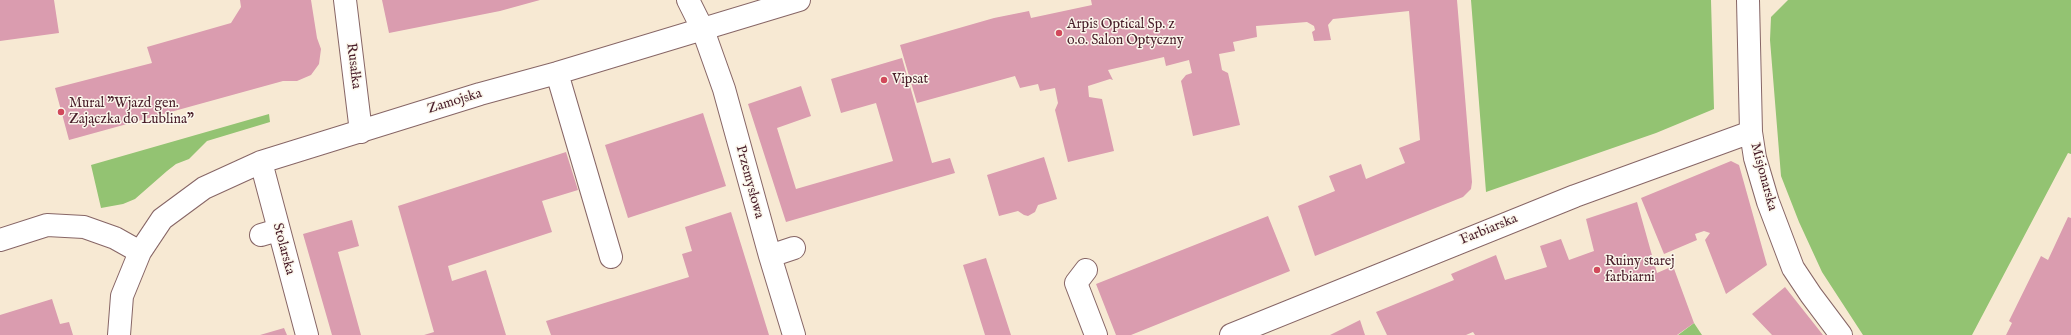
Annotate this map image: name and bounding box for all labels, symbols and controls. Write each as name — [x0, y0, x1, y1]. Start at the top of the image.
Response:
place label: Arpis Optical Sp. z o.o. Salon Optyczny — [1067, 17, 1184, 50]
marker: Arpis Optical Sp. z o.o. Salon Optyczny — [1054, 28, 1064, 38]
street label: Rusałka — [342, 42, 364, 90]
place label: Vipsat — [892, 72, 928, 88]
marker: Vipsat — [879, 75, 889, 85]
street label: Zamojska — [426, 86, 484, 118]
place label: Mural "Wjazd gen. Zajączka do Lublina" — [69, 96, 194, 128]
marker: Mural "Wjazd gen. Zajączka do Lublina" — [56, 107, 66, 117]
street label: Misjonarska — [1746, 141, 1780, 213]
street label: Przemysłowa — [731, 144, 767, 220]
street label: Farbiarska — [1458, 211, 1520, 249]
street label: Stolarska — [268, 221, 298, 277]
place label: Ruiny starej farbiarni — [1605, 254, 1675, 286]
marker: Ruiny starej farbiarni — [1592, 265, 1602, 275]

